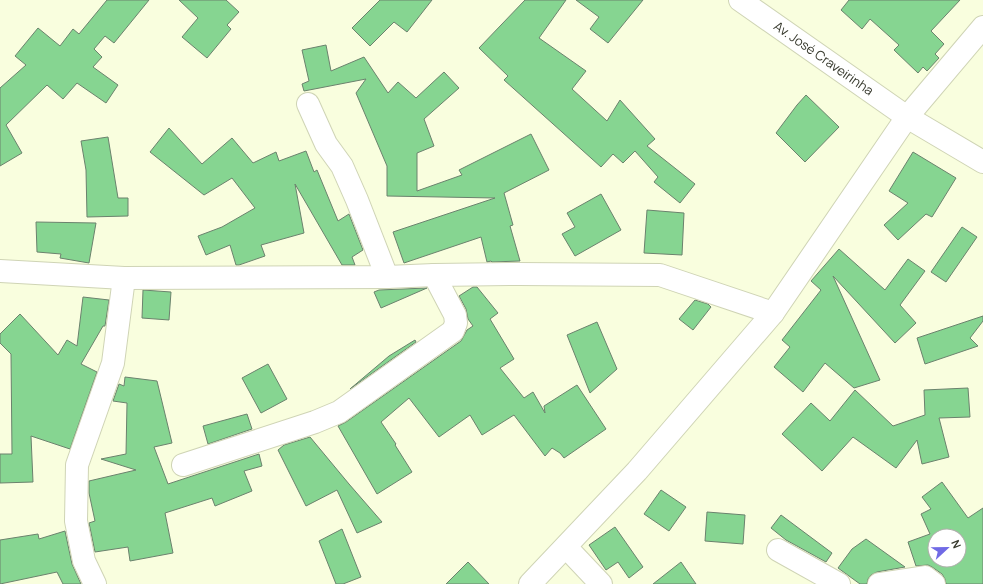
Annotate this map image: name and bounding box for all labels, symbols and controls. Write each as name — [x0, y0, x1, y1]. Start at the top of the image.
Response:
street label: Av. José Craveirinha — [771, 17, 877, 99]
north arrow — [927, 528, 967, 568]
text: N — [948, 538, 965, 551]

